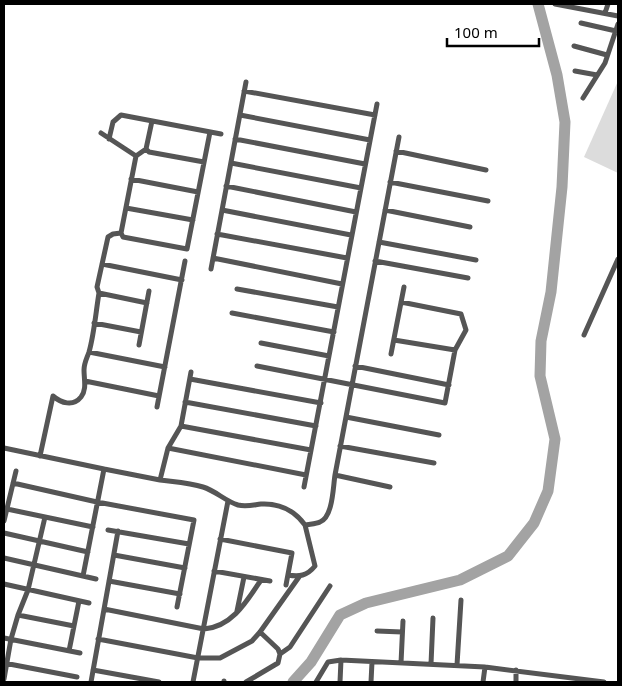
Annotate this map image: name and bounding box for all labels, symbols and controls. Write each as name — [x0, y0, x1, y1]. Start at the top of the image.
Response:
scale bar — [447, 15, 540, 47]
text: 100 m — [454, 22, 498, 42]

